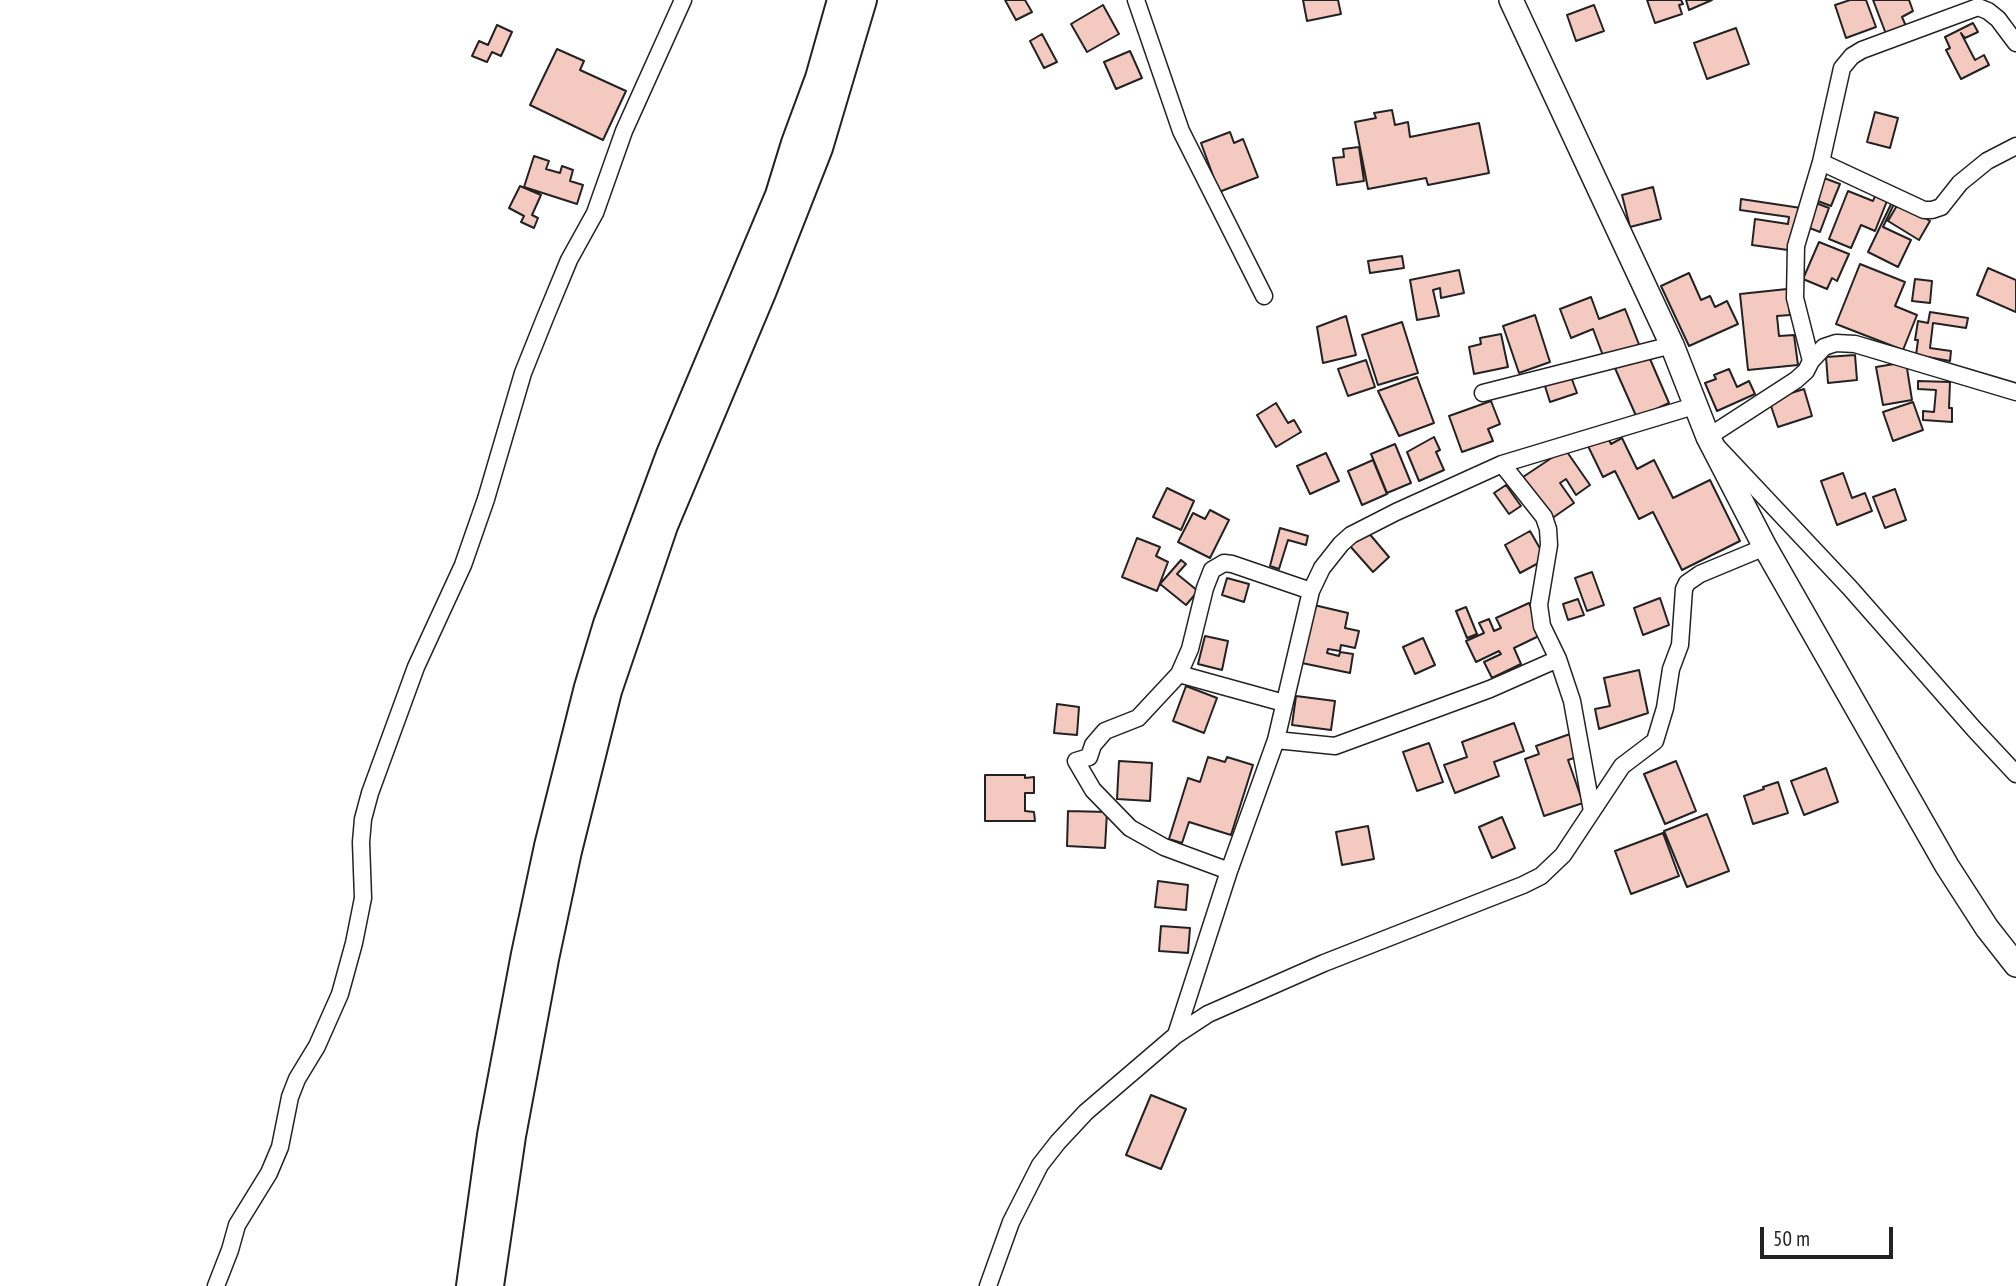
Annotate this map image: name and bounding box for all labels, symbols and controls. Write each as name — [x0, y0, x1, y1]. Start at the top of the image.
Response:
scale bar — [1764, 1212, 1897, 1256]
text: 50 m — [1773, 1225, 1810, 1252]

